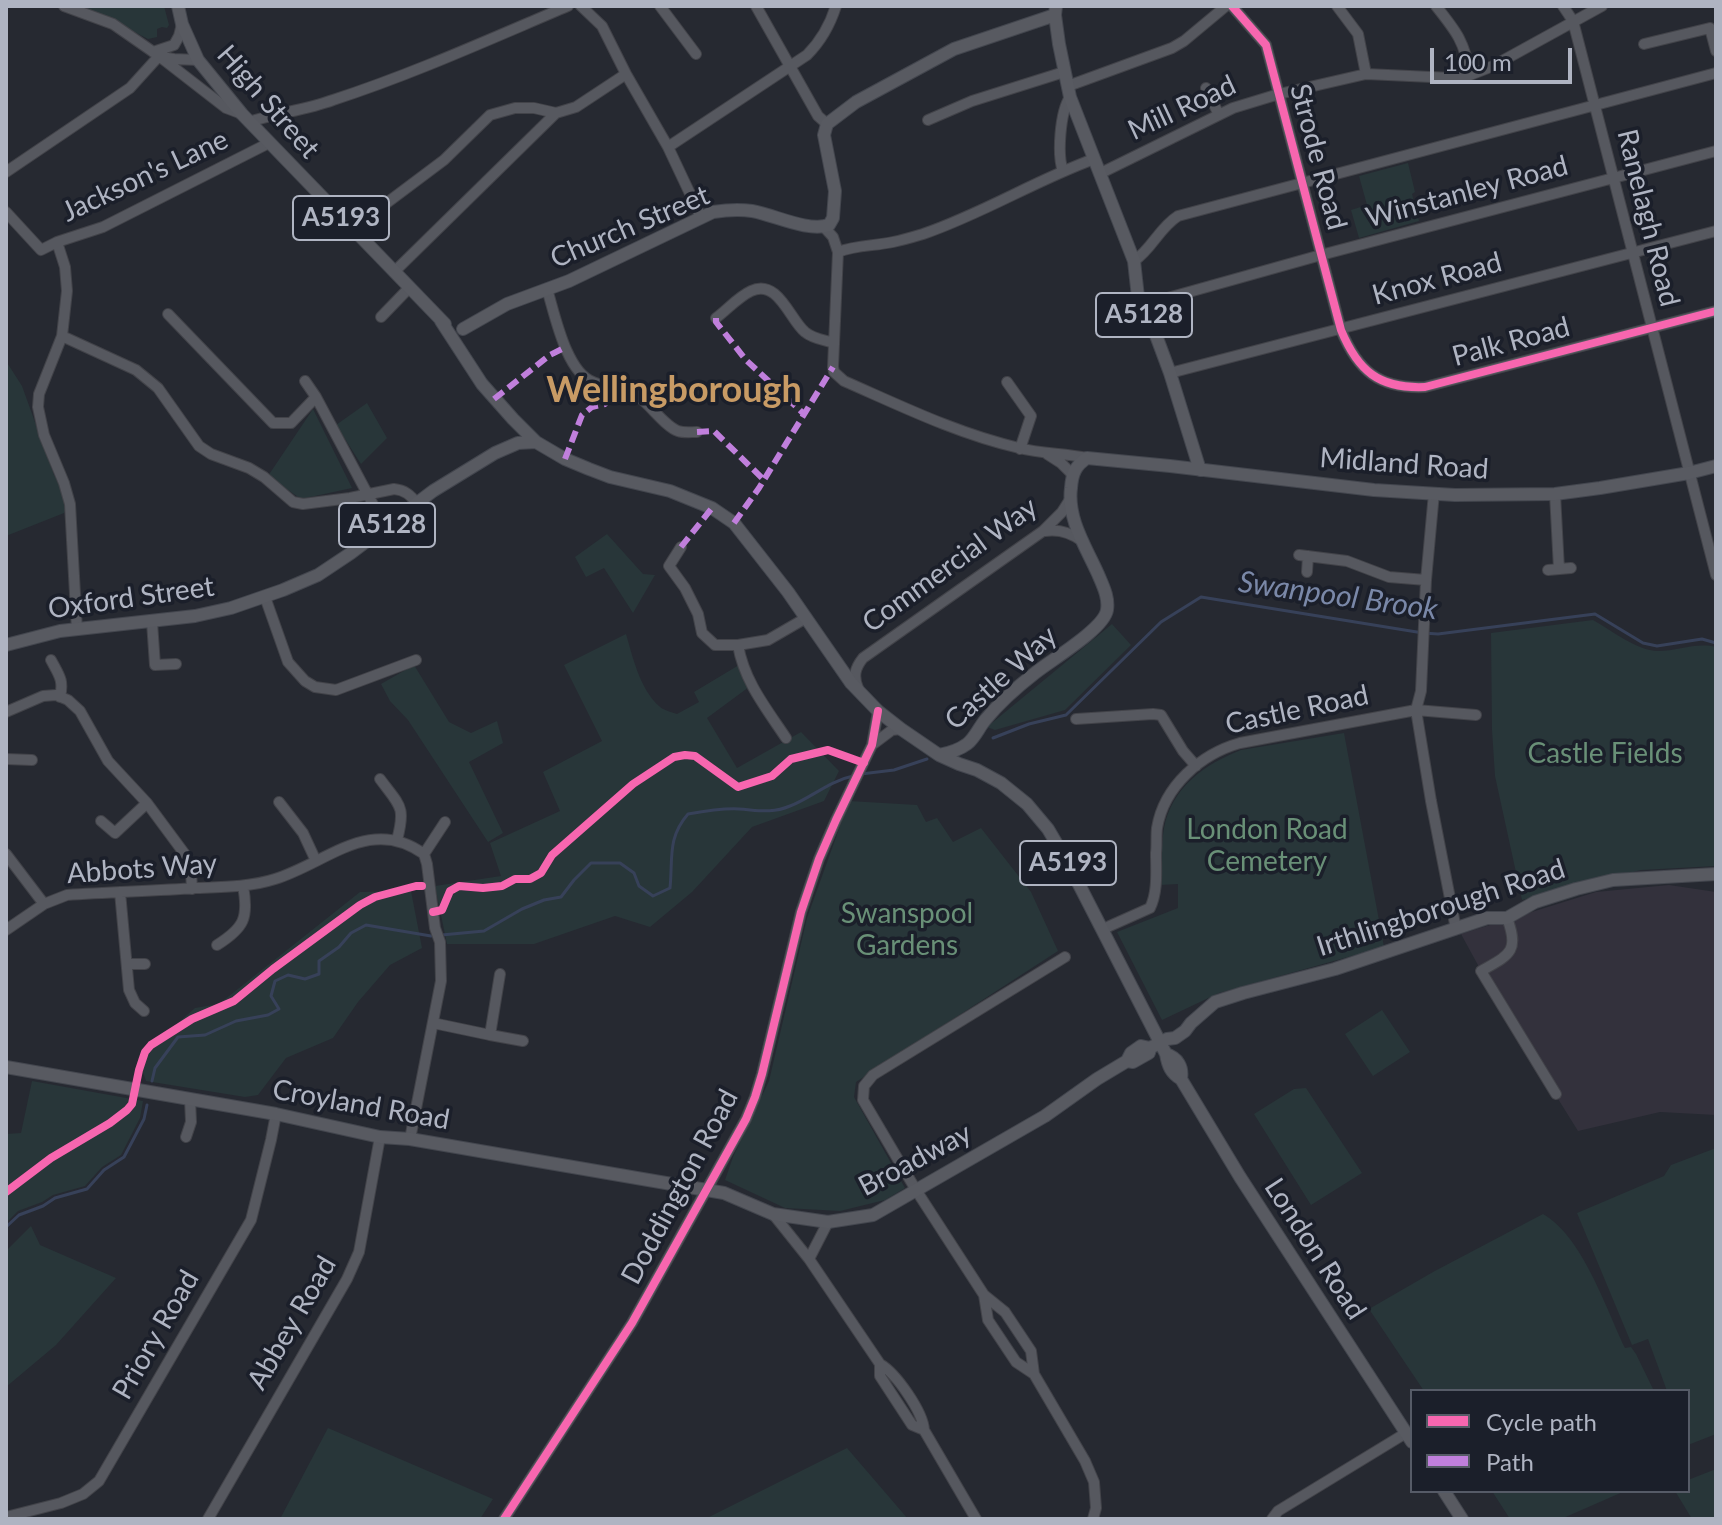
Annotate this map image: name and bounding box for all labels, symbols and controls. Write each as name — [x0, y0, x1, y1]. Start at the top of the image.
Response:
scale bar — [1434, 32, 1576, 82]
street label: High Street — [210, 39, 326, 165]
text: 100 m — [1444, 47, 1512, 76]
street label: Mill Road — [1123, 68, 1241, 148]
street label: Strode Road — [1282, 80, 1354, 234]
street label: Jackson's Lane — [57, 123, 233, 229]
street label: Ranelagh Road — [1610, 126, 1686, 310]
street label: Winstanley Road — [1362, 149, 1572, 235]
street label: Church Street — [545, 178, 715, 276]
road number: A5193 — [293, 196, 389, 240]
street label: Knox Road — [1369, 246, 1505, 312]
road number: A5128 — [1096, 293, 1192, 337]
street label: Palk Road — [1449, 310, 1573, 374]
district label: Wellingborough — [546, 368, 802, 412]
street label: Midland Road — [1318, 441, 1490, 487]
street label: Commercial Way — [856, 490, 1044, 640]
road number: A5128 — [339, 503, 435, 547]
water label: Swanpool Brook — [1236, 564, 1440, 628]
street label: Oxford Street — [46, 570, 216, 626]
street label: Castle Way — [938, 619, 1064, 737]
street label: Castle Road — [1222, 678, 1372, 742]
park label: Castle Fields — [1527, 737, 1683, 771]
park label: London Road Cemetery — [1186, 813, 1348, 879]
road number: A5193 — [1020, 841, 1116, 885]
street label: Abbots Way — [66, 847, 218, 891]
street label: Irthlingborough Road — [1313, 852, 1569, 964]
park label: Swanspool Gardens — [841, 897, 973, 963]
street label: Croyland Road — [270, 1073, 452, 1137]
street label: Doddington Road — [614, 1084, 746, 1290]
street label: Broadway — [853, 1116, 977, 1204]
street label: London Road — [1257, 1172, 1373, 1326]
street label: Abbey Road — [240, 1250, 344, 1396]
street label: Priory Road — [106, 1265, 206, 1405]
legend — [1410, 1389, 1690, 1493]
text: Cycle path — [1486, 1407, 1597, 1436]
text: Path — [1486, 1447, 1534, 1476]

